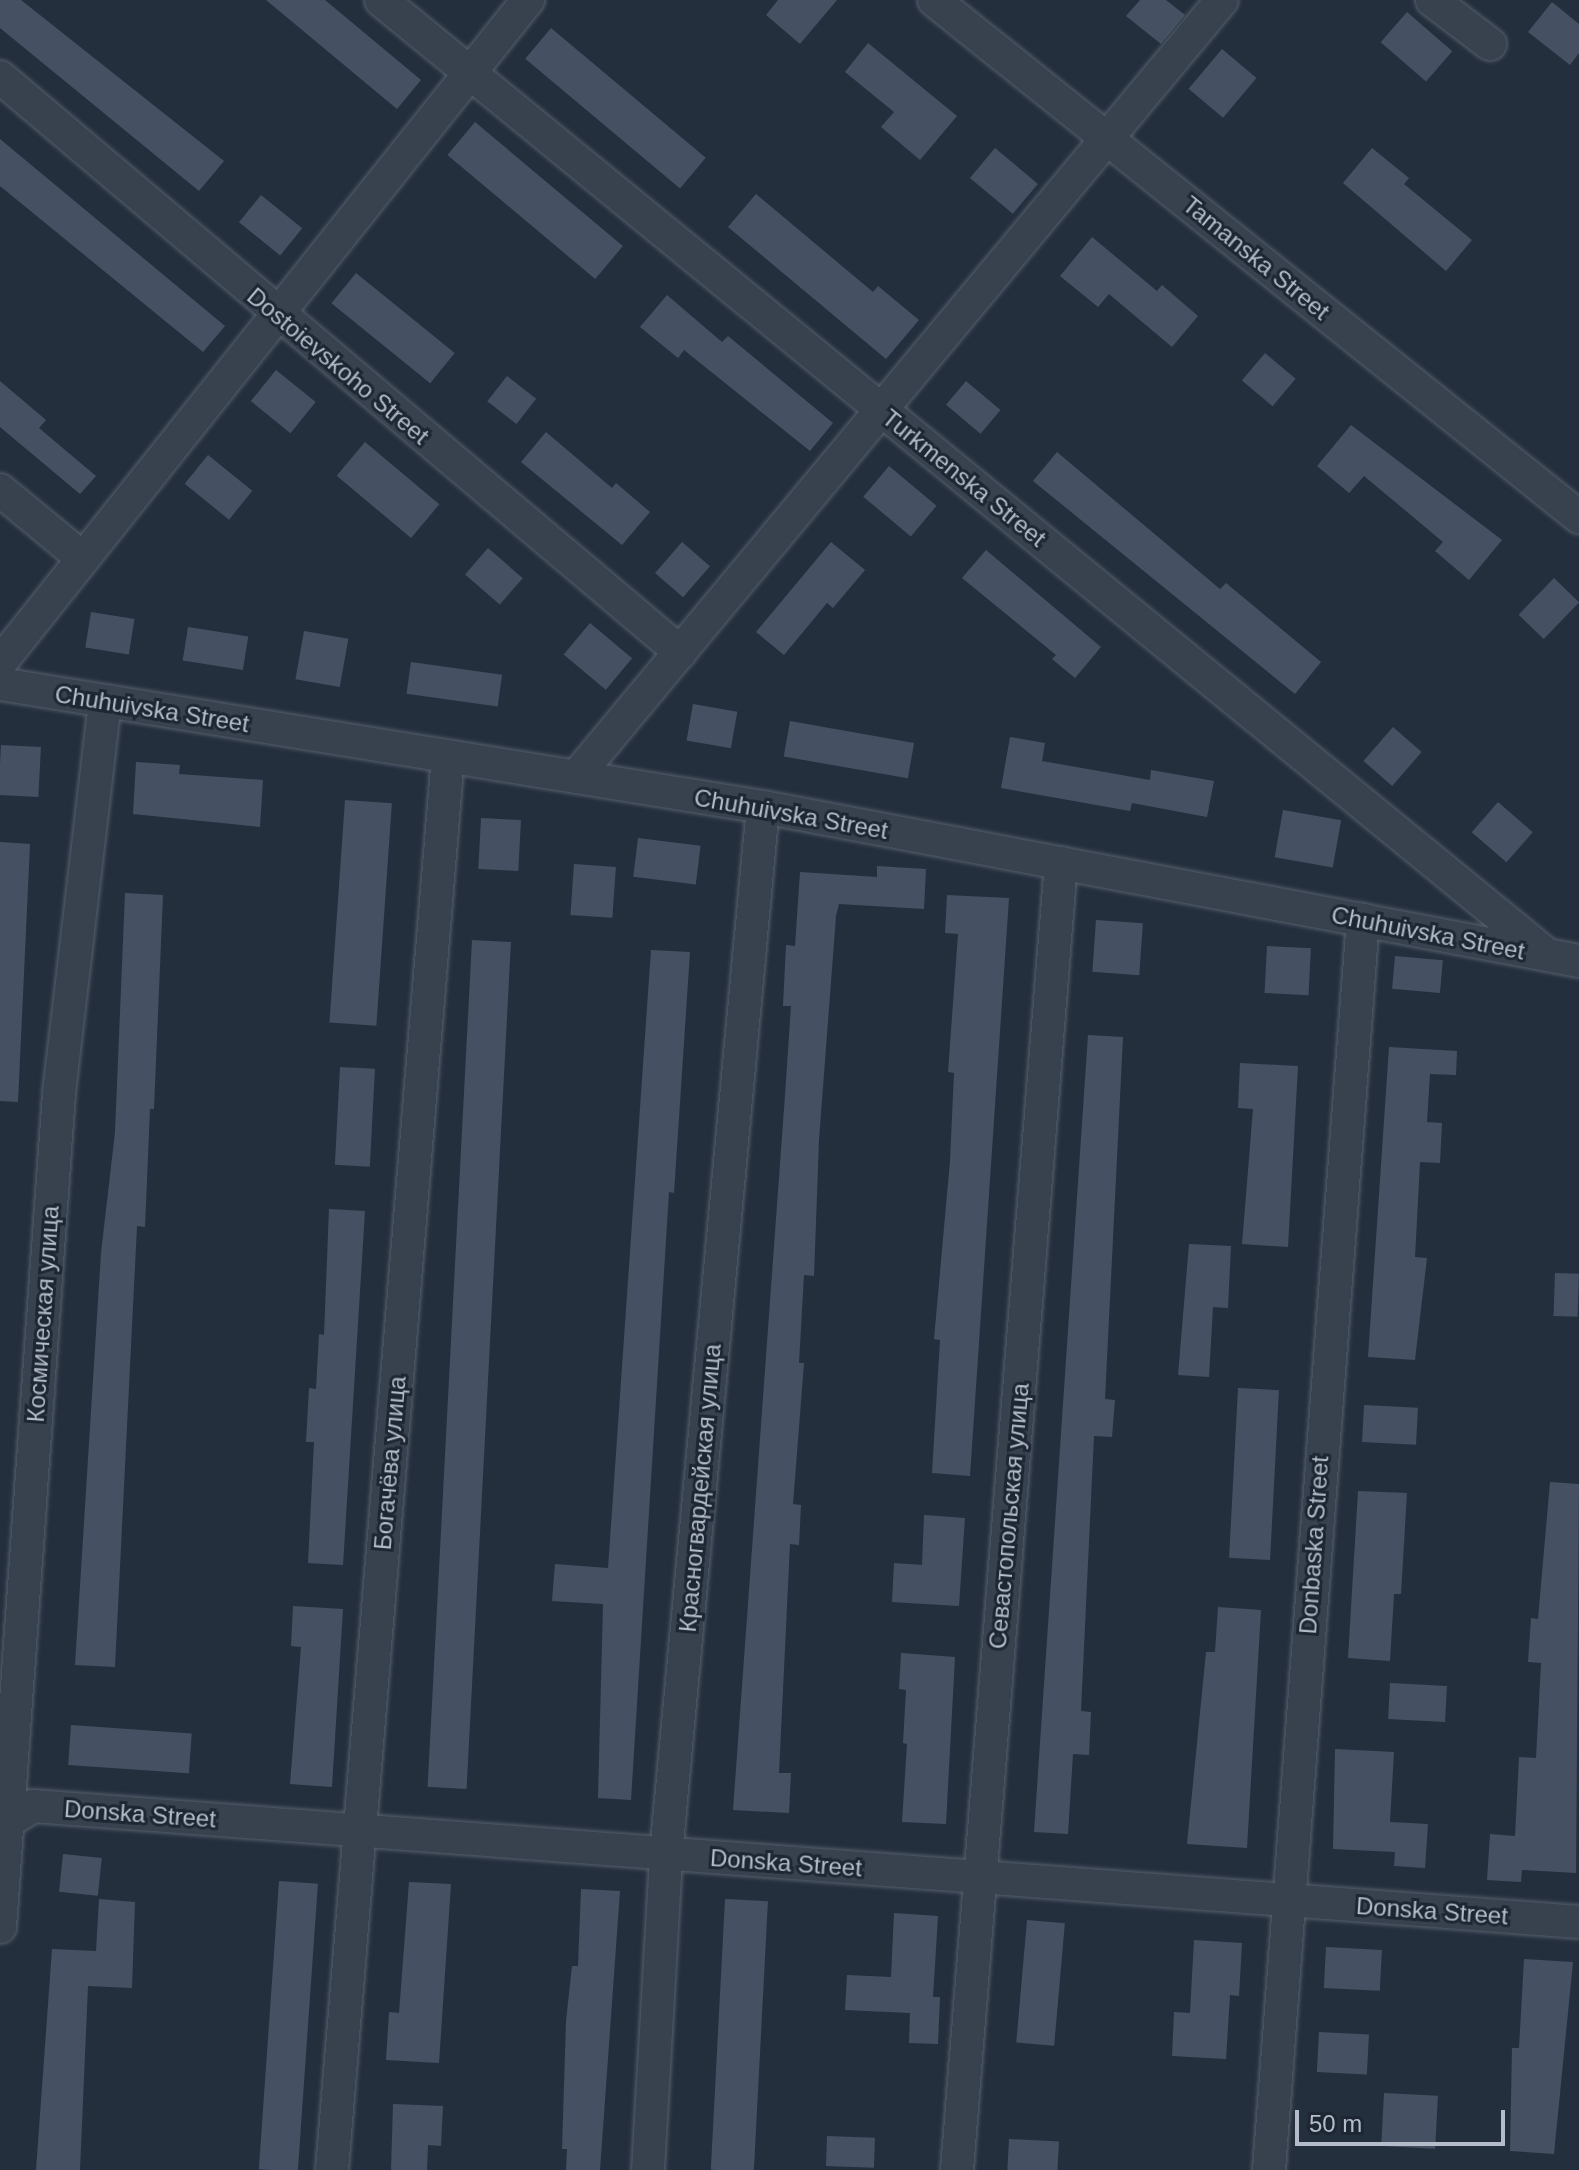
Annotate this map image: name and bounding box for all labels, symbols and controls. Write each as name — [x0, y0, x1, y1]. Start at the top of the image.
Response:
street label: Tamanska Street — [1177, 190, 1335, 326]
street label: Dostoievskoho Street — [241, 282, 435, 450]
street label: Turkmenska Street — [877, 403, 1051, 553]
street label: Chuhuivska Street — [53, 679, 251, 739]
street label: Chuhuivska Street — [692, 783, 890, 845]
street label: Chuhuivska Street — [1329, 900, 1527, 966]
street label: Космическая улица — [21, 1205, 65, 1423]
street label: Красногвардейская улица — [673, 1343, 727, 1633]
street label: Богачёва улица — [368, 1375, 412, 1551]
street label: Севастопольская улица — [983, 1382, 1035, 1650]
street label: Donbaska Street — [1293, 1455, 1335, 1635]
street label: Donska Street — [63, 1794, 217, 1834]
street label: Donska Street — [709, 1843, 863, 1883]
street label: Donska Street — [1355, 1891, 1509, 1931]
scale bar — [1299, 2094, 1509, 2144]
text: 50 m — [1309, 2110, 1362, 2137]

